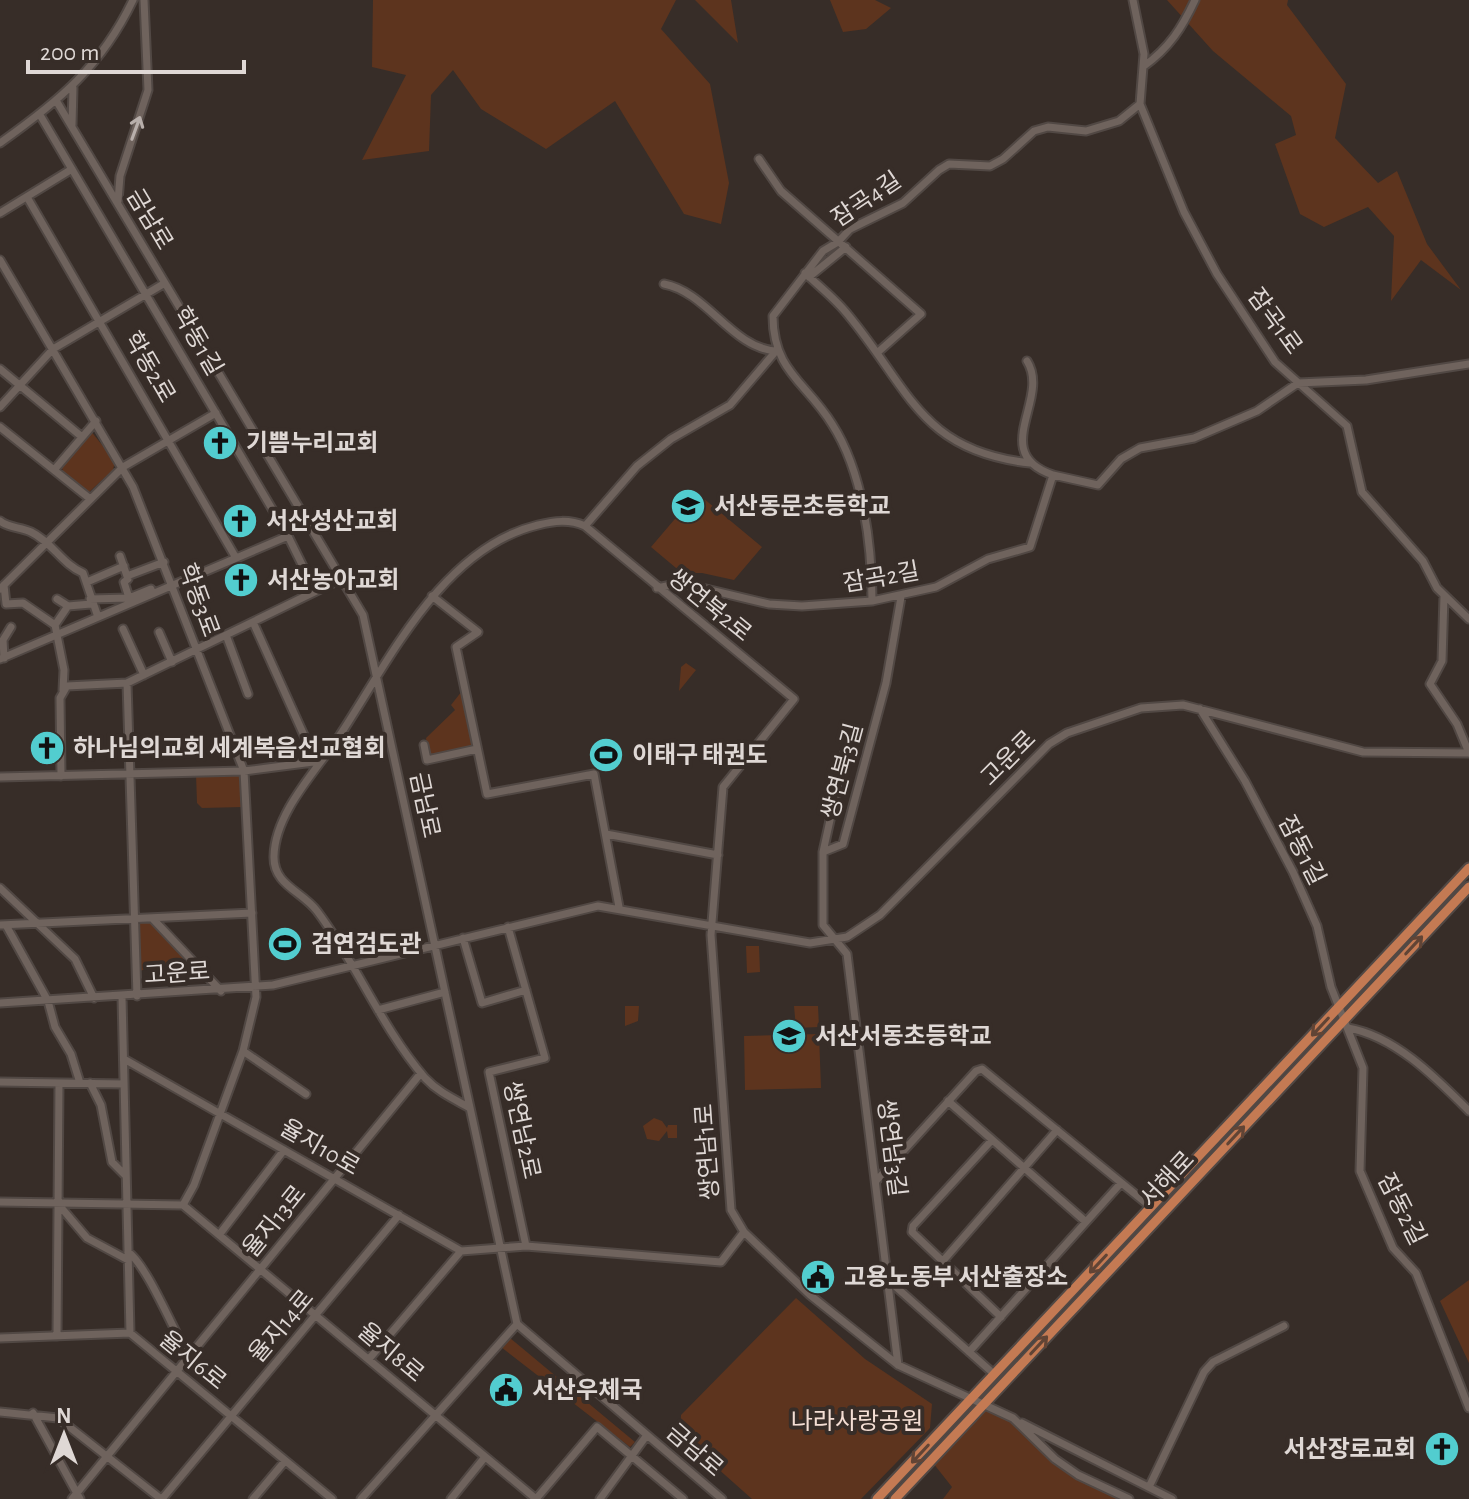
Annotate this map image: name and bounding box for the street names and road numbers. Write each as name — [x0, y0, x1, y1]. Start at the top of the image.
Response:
street label: 잠곡4길 — [827, 167, 906, 232]
street label: 금남로 — [122, 184, 177, 254]
street label: 잠곡1로 — [1243, 284, 1307, 359]
street label: 학동1길 — [168, 302, 228, 380]
street label: 학동2로 — [119, 327, 181, 407]
street label: 잠곡2길 — [841, 558, 921, 597]
street label: 학동3로 — [174, 560, 224, 640]
street label: 쌍연북2로 — [663, 564, 756, 646]
street label: 쌍연북3길 — [818, 720, 867, 822]
street label: 고운로 — [976, 726, 1041, 791]
street label: 금남로 — [405, 770, 444, 840]
street label: 잠동1길 — [1274, 811, 1330, 889]
street label: 고운로 — [143, 959, 211, 988]
street label: 쌍연남2로 — [499, 1079, 544, 1181]
street label: 쌍연남3길 — [873, 1098, 910, 1198]
street label: 쌍연남1로 — [692, 1103, 723, 1201]
street label: 율지10로 — [276, 1115, 364, 1180]
street label: 서해로 — [1136, 1147, 1199, 1212]
street label: 잠동2길 — [1373, 1169, 1430, 1249]
street label: 율지13로 — [238, 1181, 311, 1262]
street label: 율지14로 — [244, 1285, 319, 1367]
street label: 율지8로 — [353, 1318, 428, 1387]
street label: 율지6로 — [155, 1326, 231, 1394]
street label: 금남로 — [661, 1419, 728, 1482]

